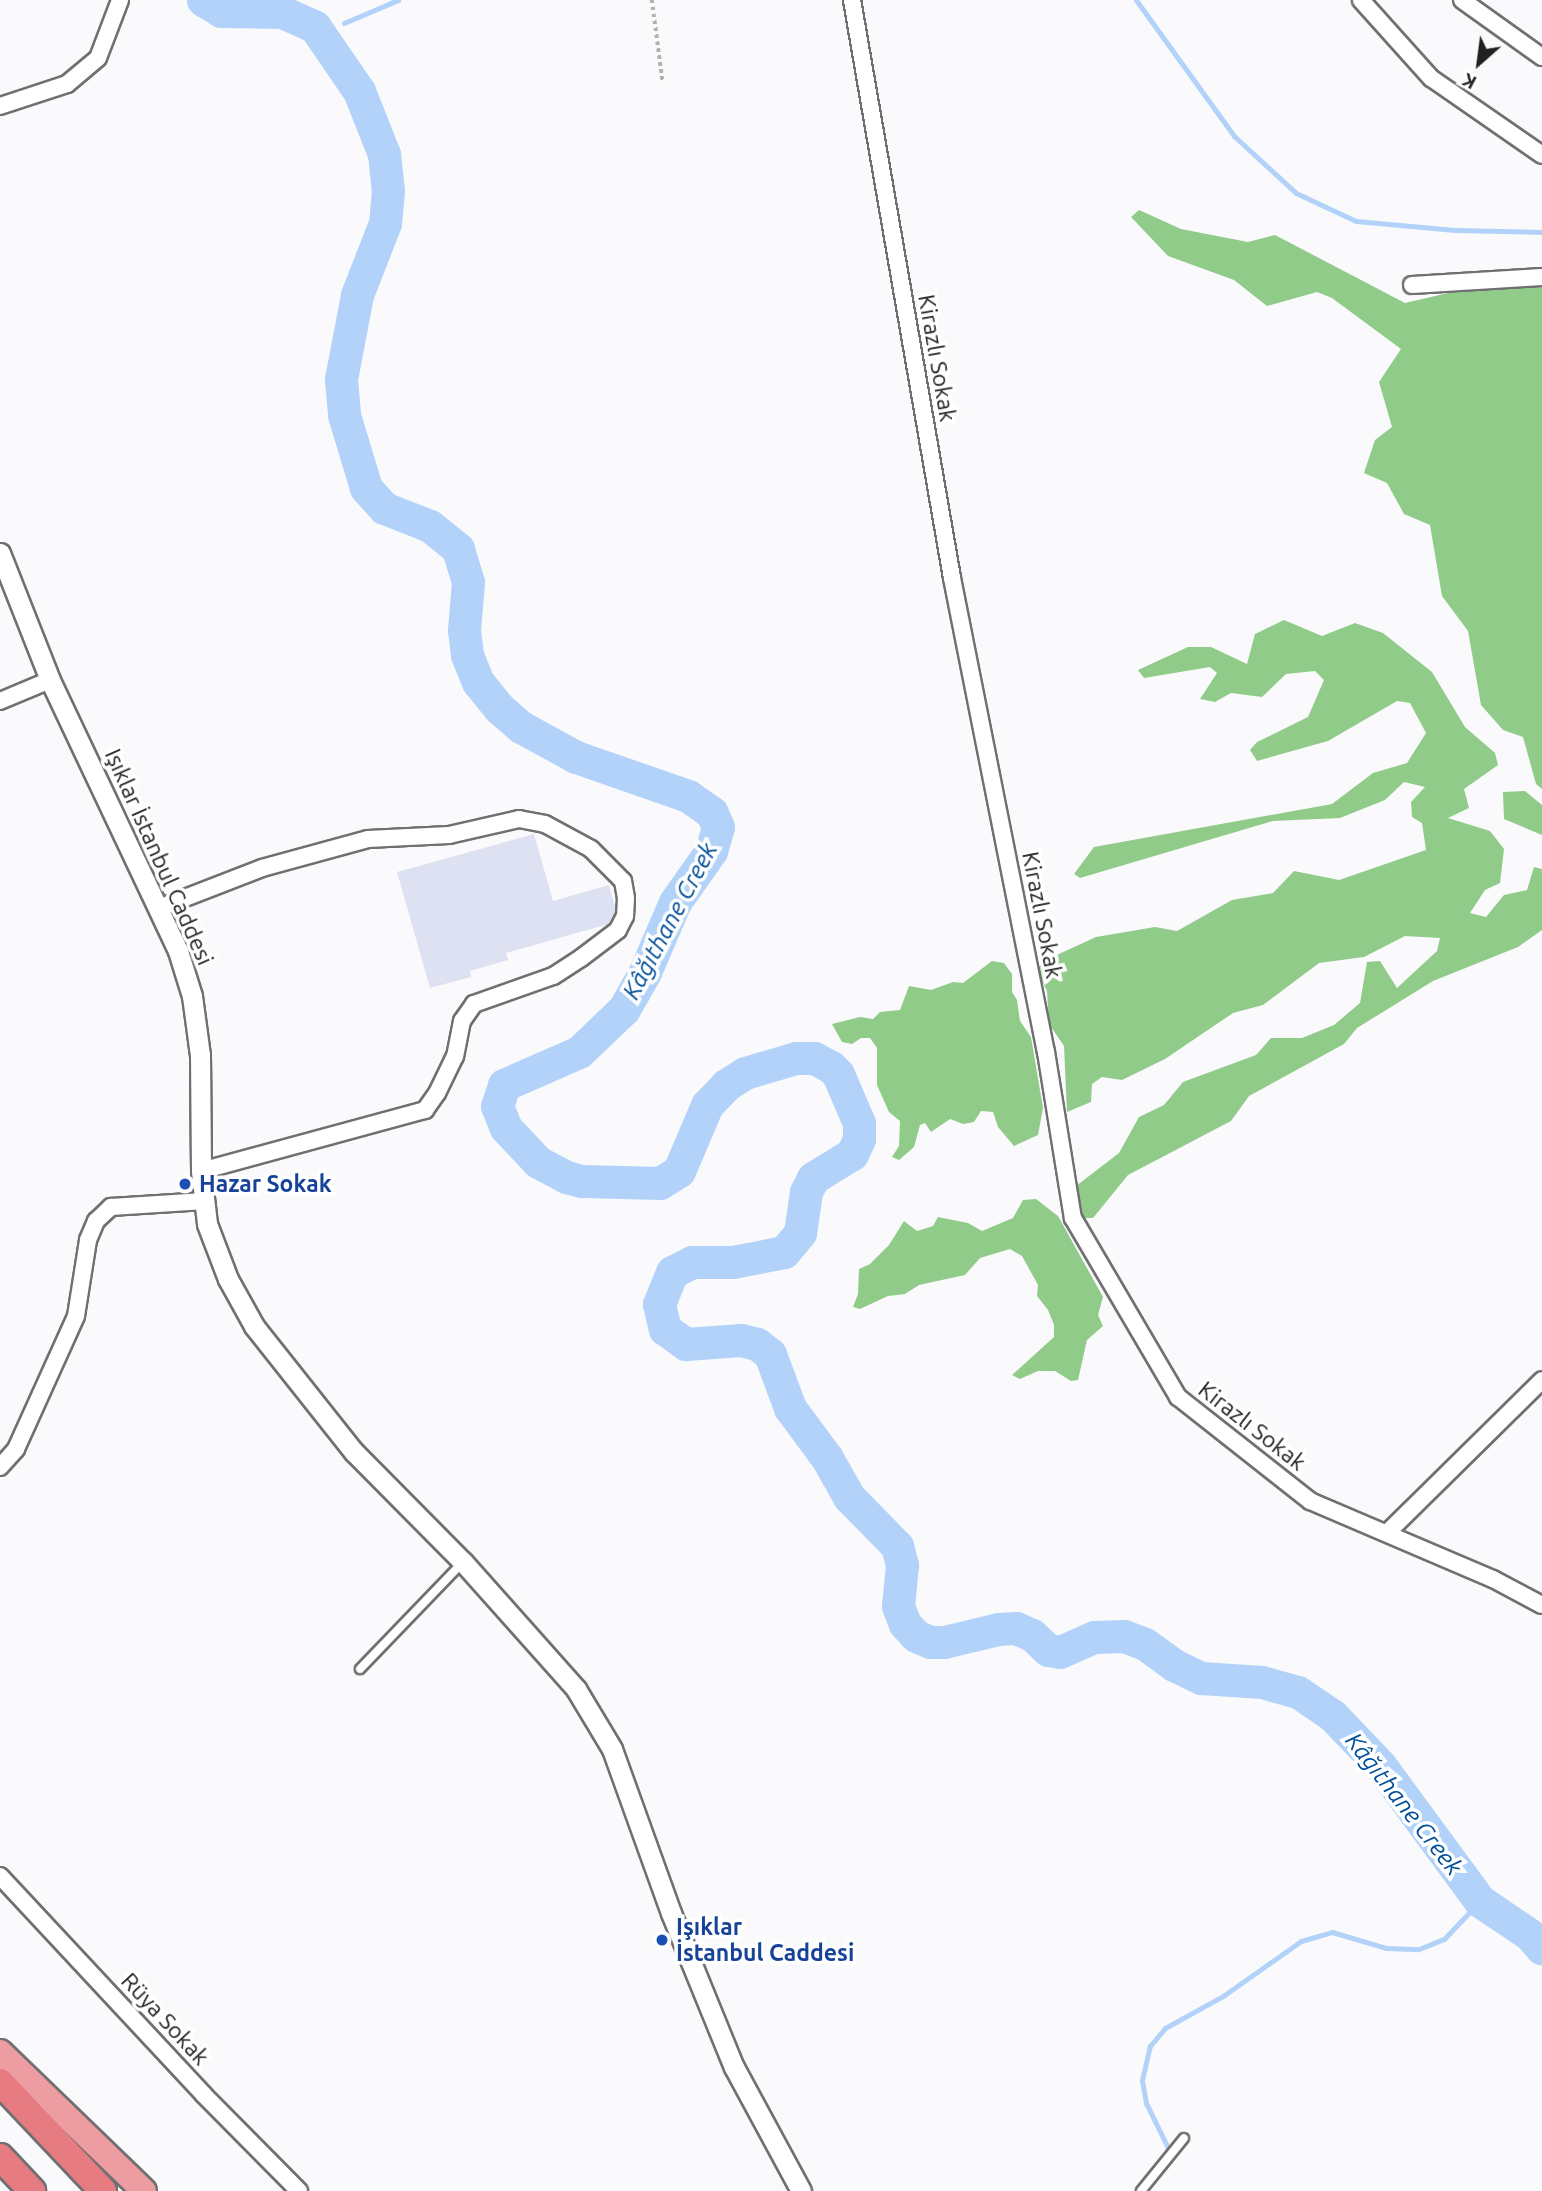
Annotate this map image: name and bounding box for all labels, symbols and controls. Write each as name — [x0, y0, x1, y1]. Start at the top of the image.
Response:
north arrow — [1444, 28, 1514, 98]
text: K — [1458, 69, 1480, 94]
street label: Kirazlı Sokak — [912, 292, 962, 424]
street label: Işıklar İstanbul Caddesi — [99, 745, 219, 969]
water label: Kâğıthane Creek — [617, 838, 723, 1004]
street label: Kirazlı Sokak — [1016, 849, 1068, 981]
place label: Hazar Sokak — [199, 1170, 332, 1198]
marker: Hazar Sokak — [177, 1176, 193, 1192]
street label: Kirazlı Sokak — [1193, 1376, 1311, 1476]
water label: Kâğıthane Creek — [1339, 1727, 1469, 1881]
place label: Işıklar İstanbul Caddesi — [676, 1913, 854, 1967]
marker: Işıklar İstanbul Caddesi — [654, 1932, 670, 1948]
street label: Rüya Sokak — [115, 1967, 215, 2071]

